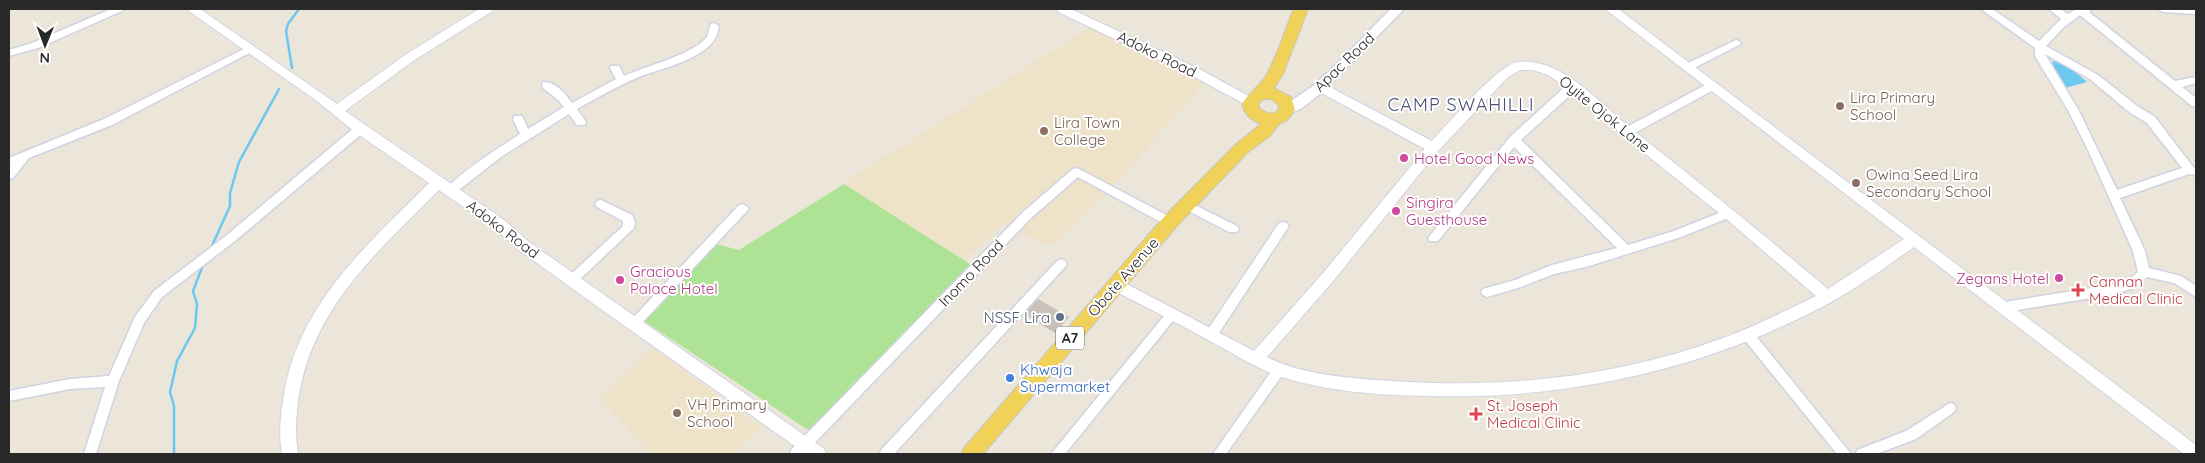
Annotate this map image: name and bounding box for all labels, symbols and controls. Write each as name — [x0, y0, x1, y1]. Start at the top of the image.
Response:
north arrow — [20, 20, 70, 70]
street label: Adoko Road — [1114, 27, 1200, 81]
street label: Apac Road — [1310, 28, 1378, 96]
text: N — [39, 49, 50, 67]
street label: Oyite Ojok Lane — [1556, 71, 1654, 157]
place label: Lira Primary School — [1850, 88, 1935, 124]
district label: CAMP SWAHILLI — [1388, 93, 1534, 116]
marker: Lira Primary School — [1834, 100, 1846, 112]
place label: Lira Town College — [1054, 113, 1120, 149]
marker: Lira Town College — [1038, 125, 1050, 137]
place label: Hotel Good News — [1414, 149, 1534, 168]
marker: Hotel Good News — [1398, 152, 1410, 164]
place label: Owina Seed Lira Secondary School — [1866, 165, 1991, 201]
marker: Owina Seed Lira Secondary School — [1850, 177, 1862, 189]
place label: Singira Guesthouse — [1406, 193, 1487, 229]
street label: Adoko Road — [463, 196, 543, 262]
marker: Singira Guesthouse — [1390, 205, 1402, 217]
street label: Obote Avenue — [1084, 234, 1162, 320]
street label: Inomo Road — [934, 236, 1008, 310]
place label: Gracious Palace Hotel — [630, 262, 718, 298]
place label: Zegans Hotel — [1956, 269, 2049, 288]
marker: Zegans Hotel — [2053, 272, 2065, 284]
place label: Cannan Medical Clinic — [2089, 272, 2183, 308]
marker: Gracious Palace Hotel — [614, 274, 626, 286]
marker: Cannan Medical Clinic — [2071, 283, 2085, 297]
place label: NSSF Lira — [984, 308, 1050, 327]
marker: NSSF Lira — [1054, 311, 1066, 323]
road number: A7 — [1056, 326, 1084, 349]
place label: Khwaja Supermarket — [1020, 360, 1110, 396]
marker: Khwaja Supermarket — [1004, 372, 1016, 384]
place label: VH Primary School — [687, 395, 767, 431]
place label: St. Joseph Medical Clinic — [1487, 396, 1581, 432]
marker: VH Primary School — [671, 407, 683, 419]
marker: St. Joseph Medical Clinic — [1469, 407, 1483, 421]

